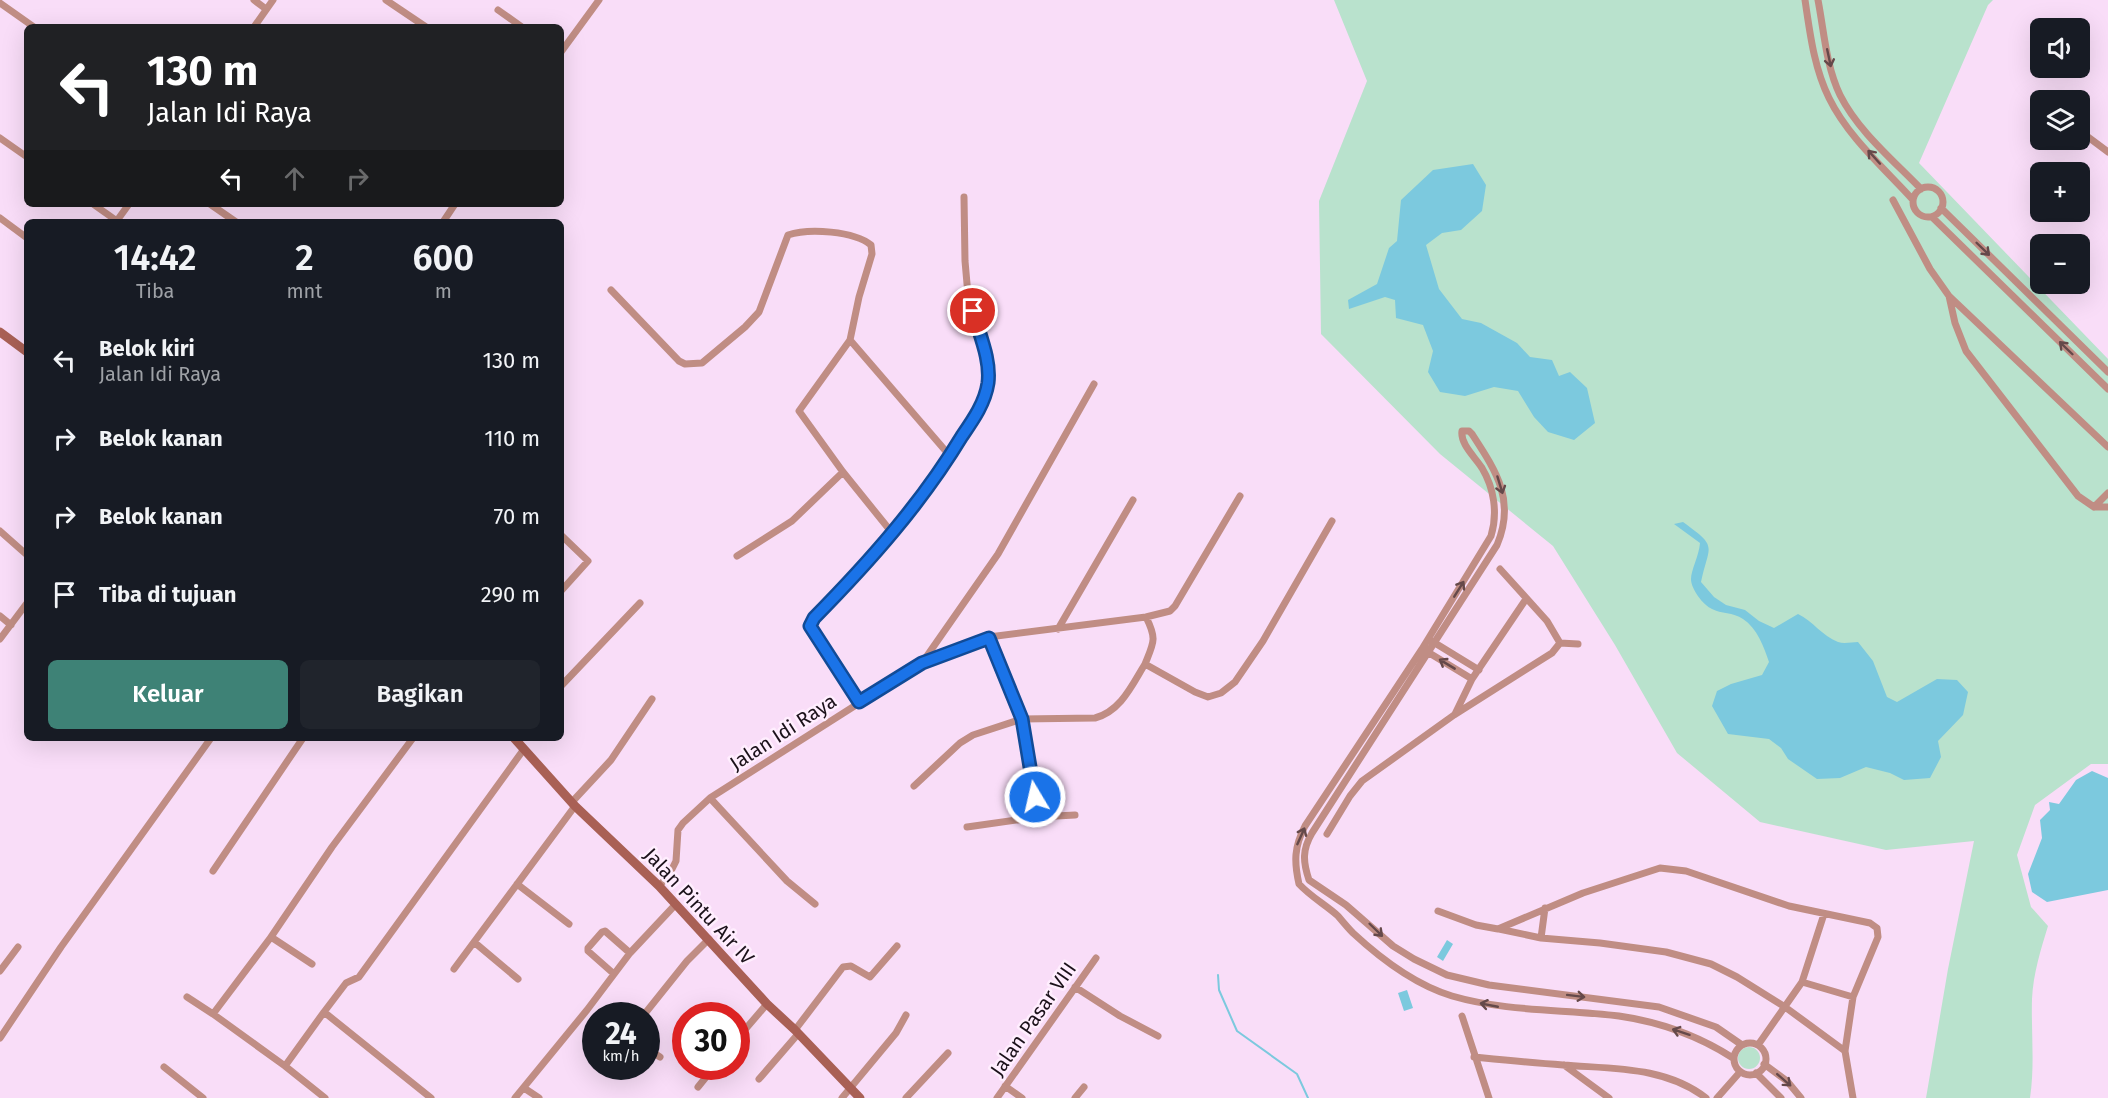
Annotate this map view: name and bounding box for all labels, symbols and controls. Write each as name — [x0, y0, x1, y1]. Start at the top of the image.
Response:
map controls — [2030, 18, 2090, 294]
button: sound — [2030, 18, 2090, 78]
text: 130 m — [147, 46, 258, 96]
one-way arrow — [1824, 47, 1835, 67]
icon: left — [48, 48, 126, 126]
button: layers — [2030, 90, 2090, 150]
text: Jalan Idi Raya — [147, 97, 312, 129]
one-way arrow — [1867, 150, 1881, 165]
icon: left — [215, 162, 248, 195]
icon: ahead — [278, 162, 311, 195]
icon: right — [341, 162, 374, 195]
button: + — [2030, 162, 2090, 222]
button: − — [2030, 234, 2090, 294]
text: 14:42 — [114, 236, 197, 280]
text: 2 — [295, 236, 314, 280]
text: 600 — [412, 236, 474, 280]
one-way arrow — [1975, 242, 1990, 257]
text: Tiba — [136, 279, 174, 303]
text: mnt — [286, 279, 323, 303]
text: m — [435, 279, 452, 303]
pin — [947, 285, 998, 336]
icon: arrive — [956, 294, 989, 327]
text: Belok kiri — [99, 335, 195, 362]
one-way arrow — [2059, 341, 2074, 356]
icon: left — [48, 344, 81, 377]
text: 130 m — [483, 347, 540, 374]
text: Jalan Idi Raya — [99, 362, 221, 386]
icon: right — [48, 422, 81, 455]
text: Belok kanan — [99, 425, 223, 452]
text: 110 m — [484, 425, 540, 452]
one-way arrow — [1495, 475, 1506, 494]
icon: right — [48, 500, 81, 533]
text: Belok kanan — [99, 503, 223, 530]
text: 70 m — [494, 503, 540, 530]
icon: arrive — [48, 578, 81, 611]
text: Tiba di tujuan — [99, 581, 236, 608]
text: 290 m — [481, 581, 540, 608]
one-way arrow — [1453, 581, 1465, 598]
one-way arrow — [1439, 658, 1456, 670]
button: Keluar — [48, 660, 288, 729]
button: Bagikan — [300, 660, 540, 729]
street label: Jalan Idi Raya — [725, 689, 841, 775]
position arrow — [1003, 765, 1067, 829]
one-way arrow — [1296, 827, 1307, 845]
street label: Jalan Pintu Air IV — [639, 843, 759, 969]
one-way arrow — [1368, 923, 1383, 937]
street label: Jalan Pasar VIII — [985, 957, 1081, 1081]
one-way arrow — [1565, 991, 1585, 1002]
one-way arrow — [1480, 999, 1499, 1010]
speed limit sign: 30 — [672, 1002, 750, 1080]
text: 24 — [605, 1016, 637, 1052]
one-way arrow — [1672, 1026, 1691, 1037]
text: km/h — [602, 1047, 640, 1065]
one-way arrow — [1776, 1073, 1791, 1087]

